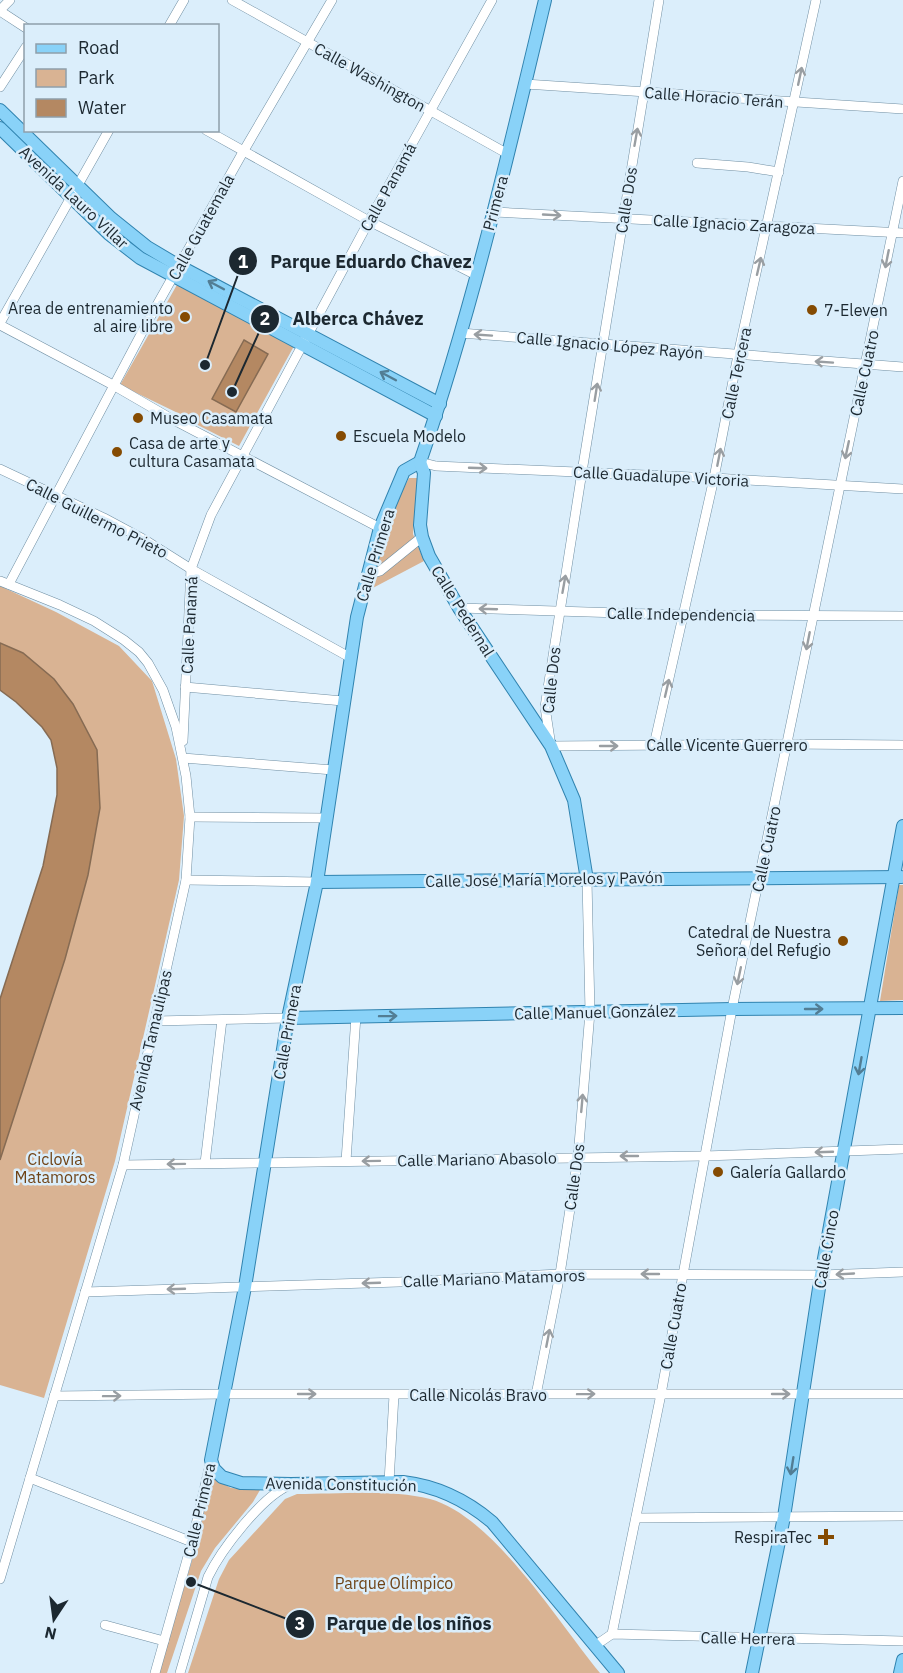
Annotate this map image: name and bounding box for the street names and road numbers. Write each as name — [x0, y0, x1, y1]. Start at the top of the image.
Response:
street label: Calle Washington — [311, 38, 429, 116]
street label: Calle Horacio Terán — [644, 82, 784, 112]
street label: Calle Panamá — [356, 139, 421, 235]
street label: Avenida Lauro Villar — [15, 141, 133, 253]
street label: Calle Dos — [611, 165, 641, 235]
street label: Calle Guatemala — [164, 170, 239, 284]
street label: Primera — [478, 173, 512, 233]
street label: Calle Ignacio Zaragoza — [652, 210, 816, 238]
street label: Calle Tercera — [717, 325, 756, 421]
street label: Calle Ignacio López Rayón — [516, 327, 704, 363]
street label: Calle Cuatro — [845, 328, 883, 418]
street label: Calle Guadalupe Victoria — [572, 461, 750, 491]
street label: Calle Guillermo Prieto — [23, 474, 171, 562]
street label: Calle Primera — [351, 506, 399, 604]
street label: Calle Pedernal — [427, 562, 499, 660]
street label: Calle Panamá — [176, 575, 202, 674]
street label: Calle Independencia — [607, 603, 756, 625]
street label: Calle Dos — [538, 646, 564, 714]
street label: Calle Vicente Guerrero — [646, 735, 808, 755]
street label: Calle Cuatro — [747, 804, 785, 894]
street label: Calle José María Morelos y Pavón — [425, 867, 663, 891]
street label: Avenida Tamaulipas — [124, 968, 176, 1112]
street label: Calle Primera — [269, 982, 305, 1081]
street label: Calle Manuel González — [514, 1001, 676, 1023]
street label: Calle Dos — [559, 1142, 589, 1212]
street label: Calle Mariano Abasolo — [397, 1148, 557, 1170]
street label: Calle Cinco — [809, 1208, 843, 1290]
street label: Calle Mariano Matamoros — [402, 1265, 586, 1291]
street label: Calle Cuatro — [656, 1281, 690, 1371]
street label: Calle Nicolás Bravo — [409, 1385, 547, 1405]
street label: Calle Primera — [178, 1460, 220, 1559]
street label: Avenida Constitución — [265, 1473, 417, 1495]
street label: Calle Herrera — [701, 1627, 796, 1649]

